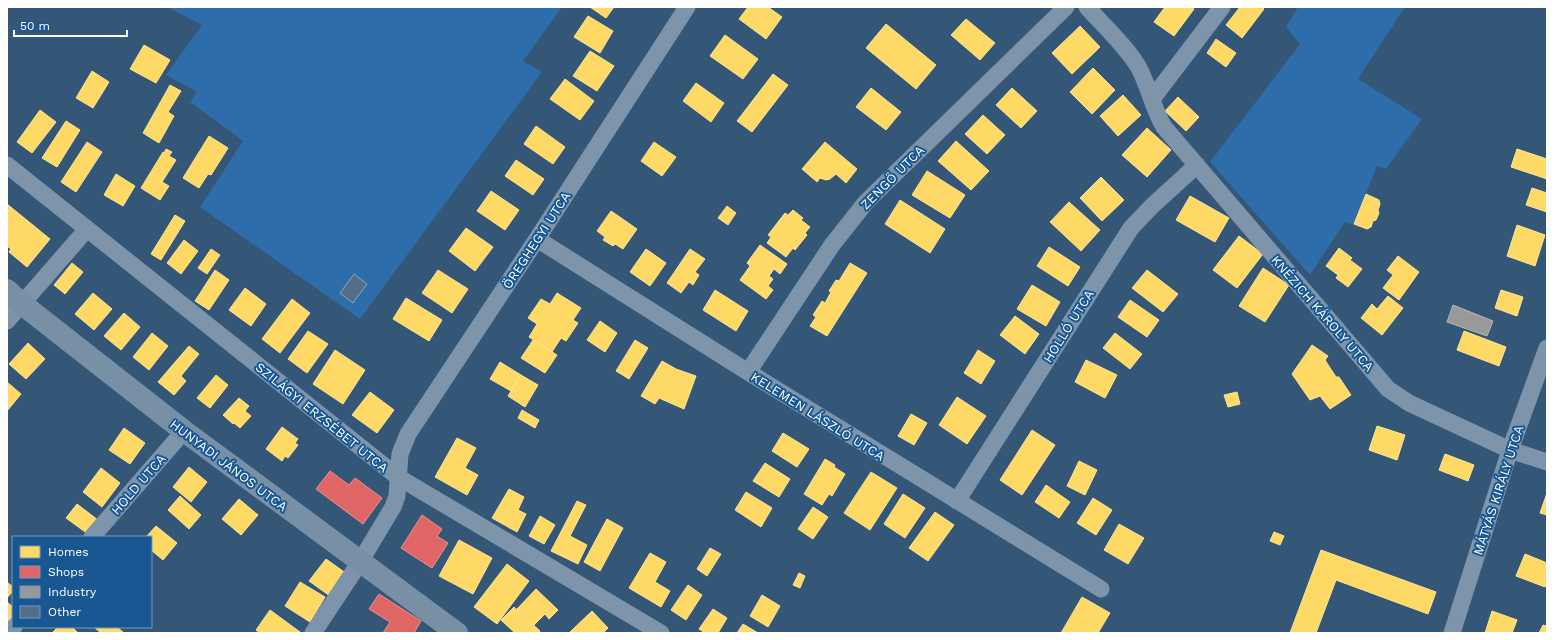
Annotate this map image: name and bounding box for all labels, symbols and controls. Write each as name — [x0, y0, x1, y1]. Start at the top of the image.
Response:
scale bar — [14, 12, 127, 38]
text: 50 m — [20, 19, 50, 33]
street label: ZENGŐ UTCA — [857, 141, 928, 212]
street label: ÖREGHEGYI UTCA — [499, 189, 574, 292]
street label: KNÉZICH KÁROLY UTCA — [1268, 252, 1378, 375]
street label: HOLLÓ UTCA — [1039, 286, 1097, 365]
street label: SZILÁGYI ERZSÉBET UTCA — [252, 359, 392, 476]
street label: KELEMEN LÁSZLÓ UTCA — [748, 368, 888, 464]
street label: HUNYADI JÁNOS UTCA — [167, 416, 291, 515]
street label: MÁTYÁS KIRÁLY UTCA — [1469, 423, 1527, 557]
street label: HOLD UTCA — [108, 451, 169, 518]
legend — [12, 536, 152, 628]
text: Homes — [48, 545, 89, 559]
text: Shops — [48, 565, 84, 579]
text: Industry — [48, 585, 97, 599]
text: Other — [48, 605, 81, 619]

